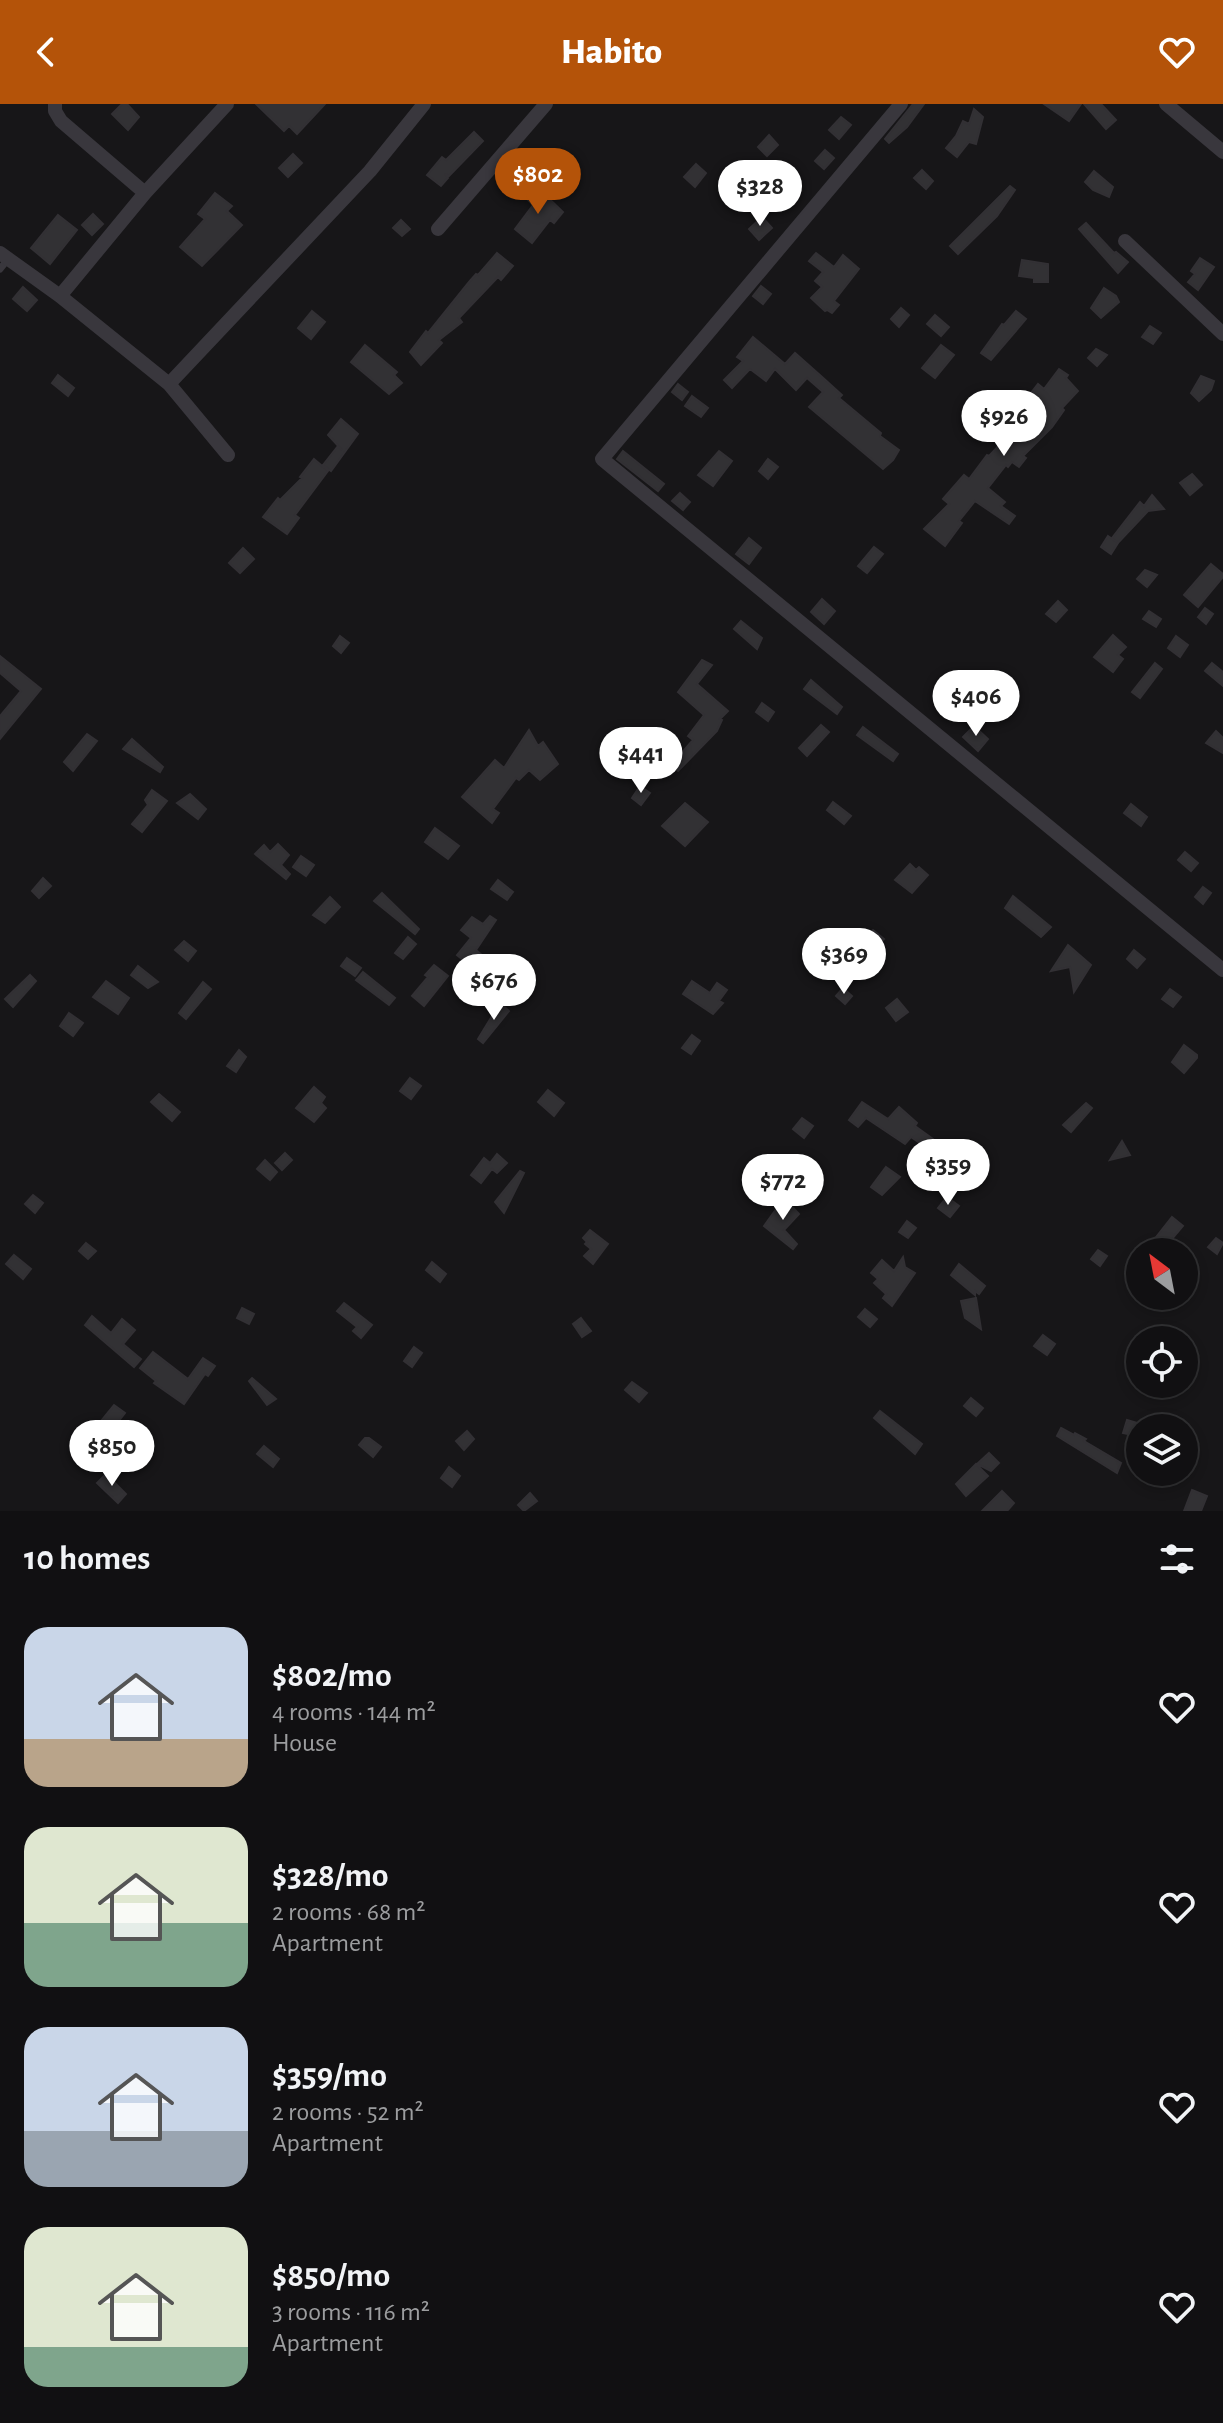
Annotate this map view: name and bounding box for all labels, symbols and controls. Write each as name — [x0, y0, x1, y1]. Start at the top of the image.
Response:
icon: back — [24, 30, 68, 74]
icon: heart — [1155, 30, 1199, 74]
text: Habito — [561, 34, 662, 70]
pin: $802 — [491, 148, 585, 216]
pin: $328 — [713, 160, 807, 228]
text: $802 — [513, 161, 563, 187]
text: $328 — [736, 173, 784, 199]
pin: $926 — [957, 390, 1051, 458]
text: $926 — [979, 403, 1029, 429]
pin: $406 — [929, 670, 1023, 738]
text: $406 — [951, 683, 1001, 709]
pin: $441 — [594, 727, 688, 795]
text: $441 — [617, 740, 665, 766]
pin: $369 — [797, 928, 891, 996]
text: $369 — [820, 941, 868, 967]
pin: $676 — [447, 954, 541, 1022]
text: $676 — [470, 967, 518, 993]
pin: $359 — [901, 1139, 995, 1207]
text: $359 — [925, 1152, 971, 1178]
pin: $772 — [736, 1154, 830, 1222]
text: $772 — [760, 1167, 806, 1193]
north arrow — [1126, 1238, 1198, 1310]
map controls — [1126, 1238, 1198, 1486]
button: locate — [1126, 1326, 1198, 1398]
button: layers — [1126, 1414, 1198, 1486]
pin: $850 — [65, 1420, 159, 1488]
text: $850 — [87, 1433, 137, 1459]
icon: filters — [1155, 1537, 1199, 1581]
text: 10 homes — [24, 1542, 150, 1576]
icon: home — [88, 1659, 184, 1755]
text: $802/mo — [272, 1659, 392, 1693]
icon: heart — [1155, 1685, 1199, 1729]
text: 4 rooms · 144 m² — [272, 1699, 436, 1725]
text: House — [272, 1730, 337, 1756]
icon: home — [88, 1859, 184, 1955]
text: $328/mo — [272, 1859, 389, 1893]
icon: heart — [1155, 1885, 1199, 1929]
text: 2 rooms · 68 m² — [272, 1899, 425, 1925]
text: Apartment — [272, 1930, 383, 1956]
icon: home — [88, 2059, 184, 2155]
text: $359/mo — [272, 2059, 387, 2093]
icon: heart — [1155, 2085, 1199, 2129]
text: 2 rooms · 52 m² — [272, 2099, 424, 2125]
text: Apartment — [272, 2130, 383, 2156]
icon: home — [88, 2259, 184, 2355]
text: $850/mo — [272, 2259, 390, 2293]
icon: heart — [1155, 2285, 1199, 2329]
text: 3 rooms · 116 m² — [272, 2299, 430, 2325]
text: Apartment — [272, 2330, 383, 2356]

